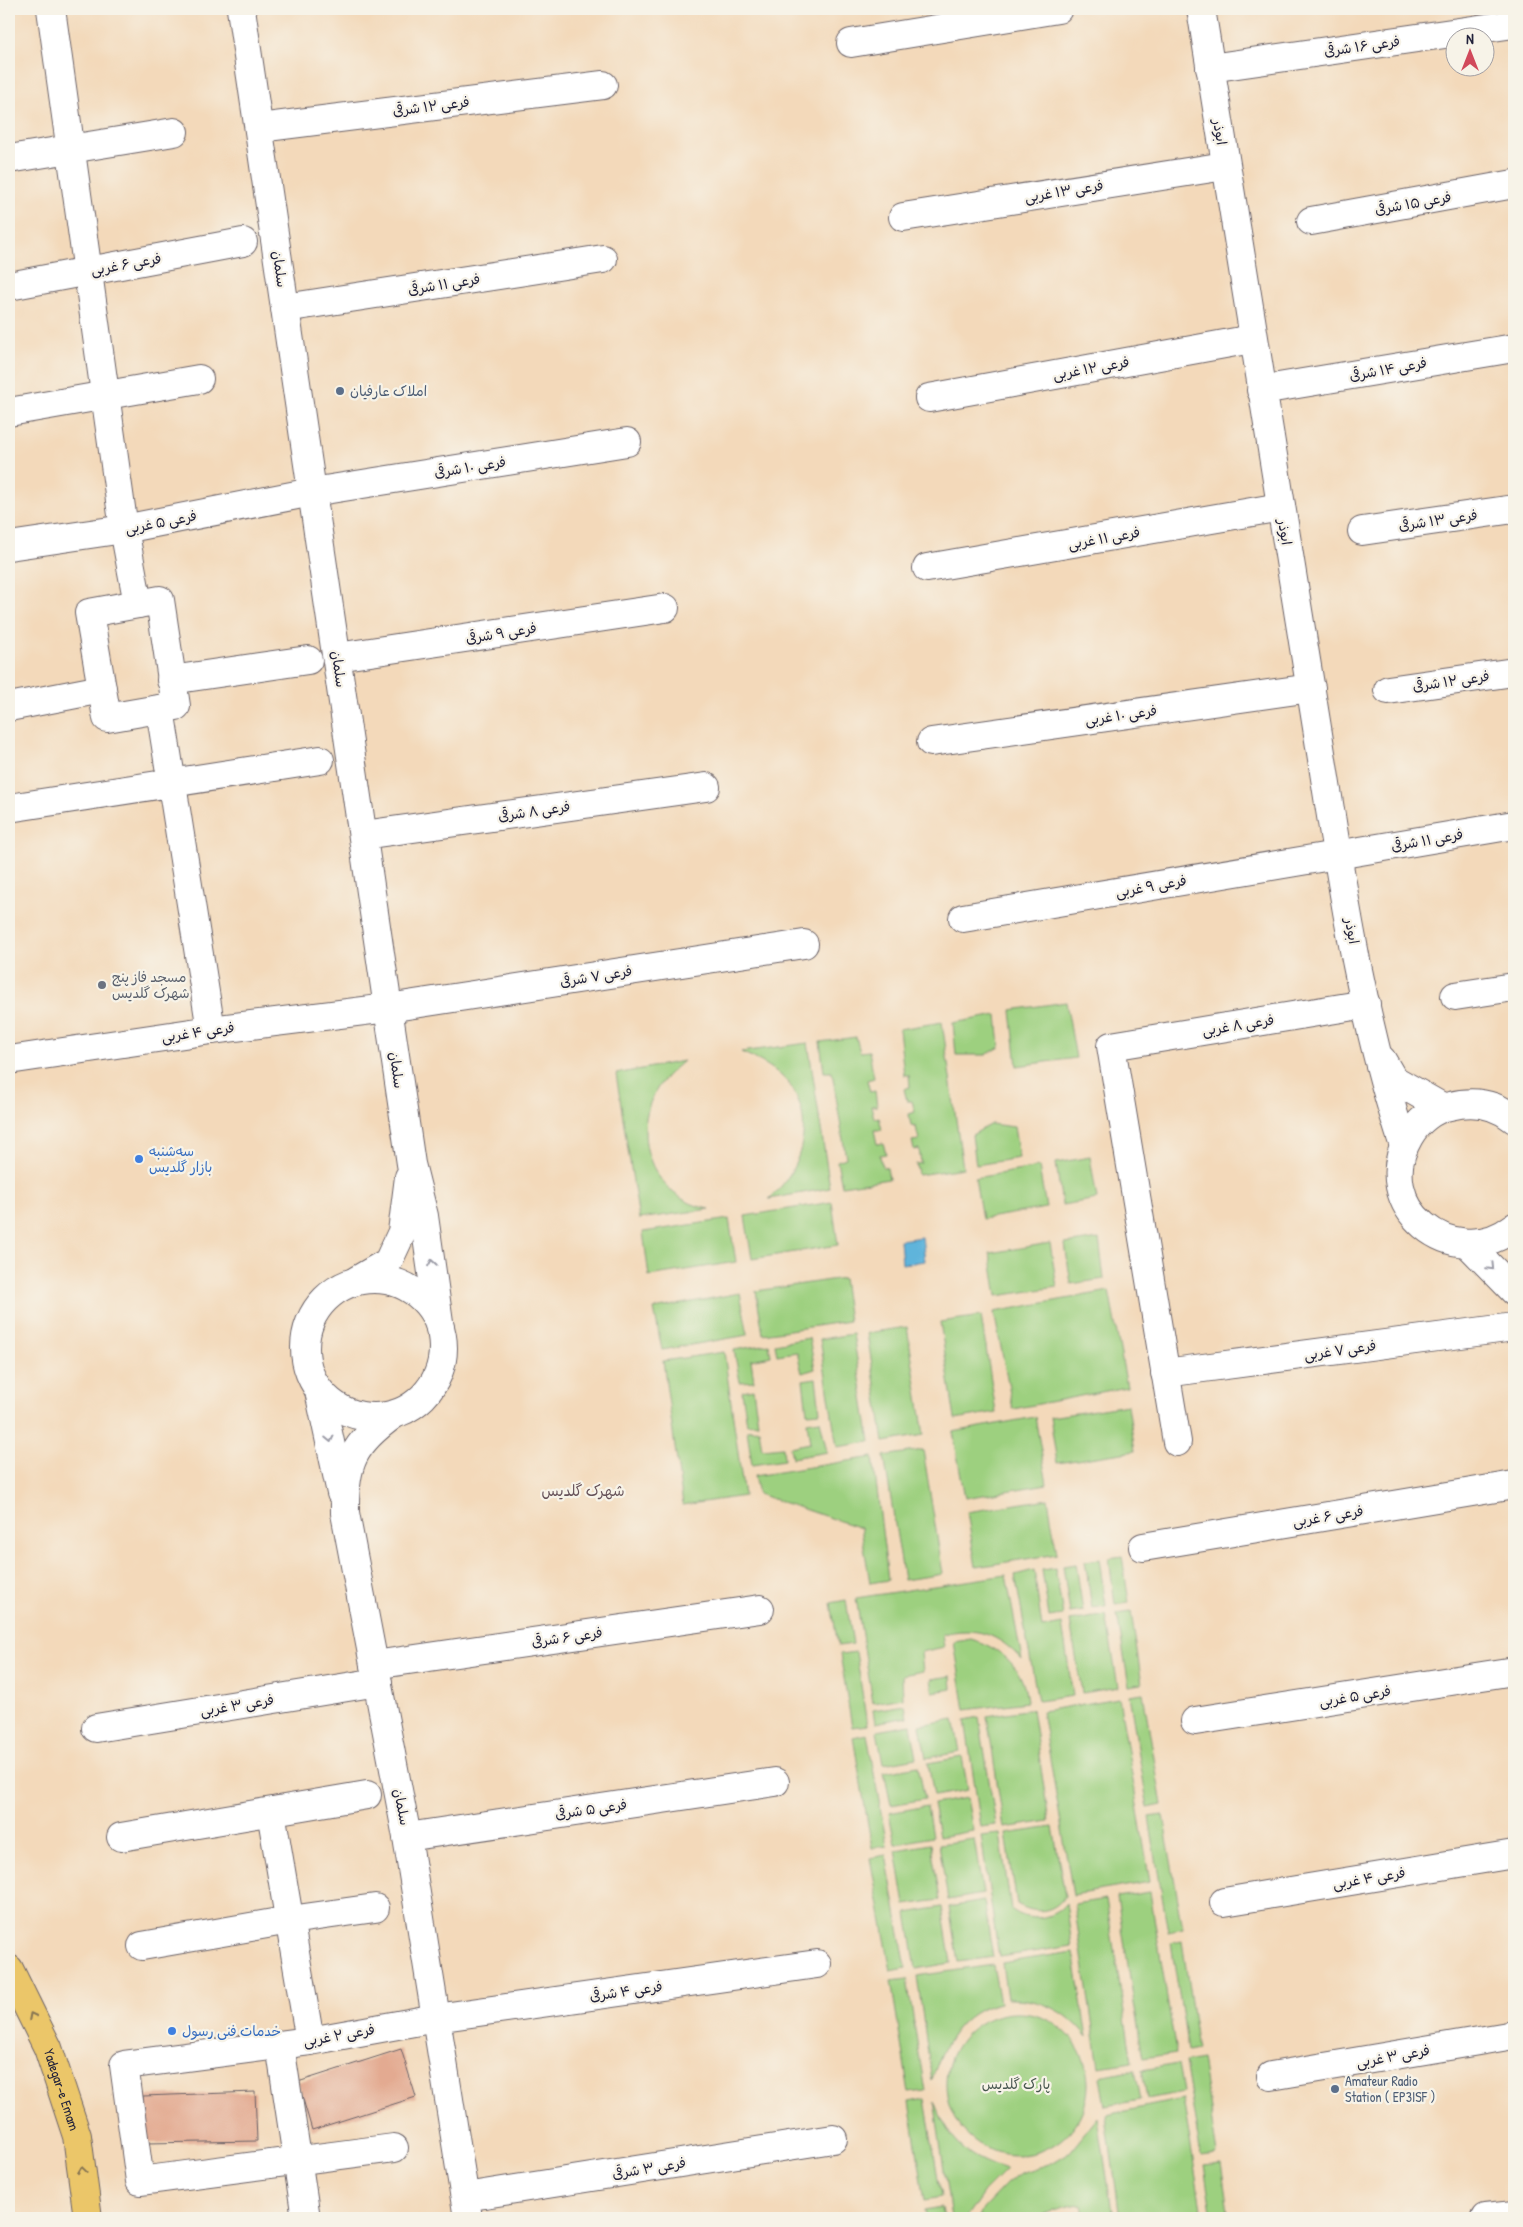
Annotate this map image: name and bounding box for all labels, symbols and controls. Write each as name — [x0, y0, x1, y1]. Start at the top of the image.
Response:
north arrow — [1446, 28, 1496, 78]
text: N — [1466, 29, 1474, 48]
street label: فرعی ۱۶ شرقی — [1323, 31, 1401, 60]
street label: فرعی ۱۲ شرقی — [391, 91, 471, 120]
street label: ابوذر — [1209, 117, 1232, 146]
street label: فرعی ۱۳ غربی — [1023, 175, 1105, 206]
street label: فرعی ۱۵ شرقی — [1373, 186, 1453, 219]
street label: فرعی ۶ غربی — [89, 248, 163, 279]
street label: سلمان — [269, 249, 292, 289]
street label: فرعی ۱۱ شرقی — [406, 268, 481, 299]
street label: فرعی ۱۲ غربی — [1051, 351, 1131, 384]
street label: فرعی ۱۴ شرقی — [1348, 352, 1428, 385]
place label: املاک عارفیان — [350, 381, 427, 400]
marker: املاک عارفیان — [334, 385, 346, 397]
street label: فرعی ۱۰ شرقی — [433, 451, 507, 482]
street label: فرعی ۵ غربی — [123, 505, 198, 538]
street label: فرعی ۱۳ شرقی — [1397, 505, 1479, 534]
street label: ابوذر — [1274, 517, 1297, 546]
street label: فرعی ۱۱ غربی — [1066, 522, 1142, 553]
street label: فرعی ۹ شرقی — [464, 618, 538, 647]
street label: سلمان — [328, 649, 351, 689]
street label: فرعی ۱۲ شرقی — [1411, 666, 1491, 695]
street label: فرعی ۱۰ غربی — [1084, 700, 1158, 729]
street label: فرعی ۸ شرقی — [497, 796, 571, 825]
street label: فرعی ۱۱ شرقی — [1389, 824, 1465, 855]
street label: فرعی ۹ غربی — [1114, 870, 1188, 901]
street label: ابوذر — [1341, 915, 1364, 945]
street label: فرعی ۷ شرقی — [559, 960, 633, 991]
place label: مسجد فاز پنج شهرک گلدیس — [112, 967, 190, 1002]
marker: مسجد فاز پنج شهرک گلدیس — [96, 979, 108, 991]
street label: فرعی ۸ غربی — [1201, 1009, 1275, 1040]
street label: فرعی ۴ غربی — [160, 1017, 236, 1046]
street label: سلمان — [386, 1050, 409, 1090]
place label: سه‌شنبه بازار گلدیس — [149, 1141, 212, 1176]
marker: سه‌شنبه بازار گلدیس — [133, 1153, 145, 1165]
one-way arrow — [427, 1259, 438, 1267]
one-way arrow — [1485, 1262, 1494, 1271]
street label: فرعی ۷ غربی — [1303, 1335, 1377, 1364]
one-way arrow — [324, 1435, 334, 1443]
district label: شهرک گلدیس — [541, 1480, 625, 1501]
street label: فرعی ۶ غربی — [1291, 1501, 1365, 1530]
street label: فرعی ۶ شرقی — [530, 1622, 604, 1651]
street label: فرعی ۵ غربی — [1318, 1680, 1392, 1711]
street label: فرعی ۳ غربی — [199, 1689, 275, 1720]
street label: سلمان — [390, 1787, 415, 1827]
street label: فرعی ۵ شرقی — [554, 1794, 628, 1823]
street label: فرعی ۴ غربی — [1331, 1862, 1407, 1893]
street label: فرعی ۴ شرقی — [588, 1976, 664, 2005]
one-way arrow — [28, 2012, 38, 2021]
street label: فرعی ۲ غربی — [302, 2019, 376, 2050]
place label: خدمات فنی رسول — [182, 2021, 281, 2040]
marker: خدمات فنی رسول — [166, 2025, 178, 2037]
street label: فرعی ۳ غربی — [1355, 2040, 1431, 2071]
street label: Yadegar-e Emam — [40, 2046, 85, 2133]
place label: Amateur Radio Station ( EP3ISF ) — [1345, 2071, 1435, 2106]
park label: پارک گلدیس — [982, 2074, 1050, 2094]
marker: Amateur Radio Station ( EP3ISF ) — [1329, 2083, 1341, 2095]
street label: فرعی ۳ شرقی — [611, 2152, 687, 2183]
one-way arrow — [77, 2166, 87, 2174]

